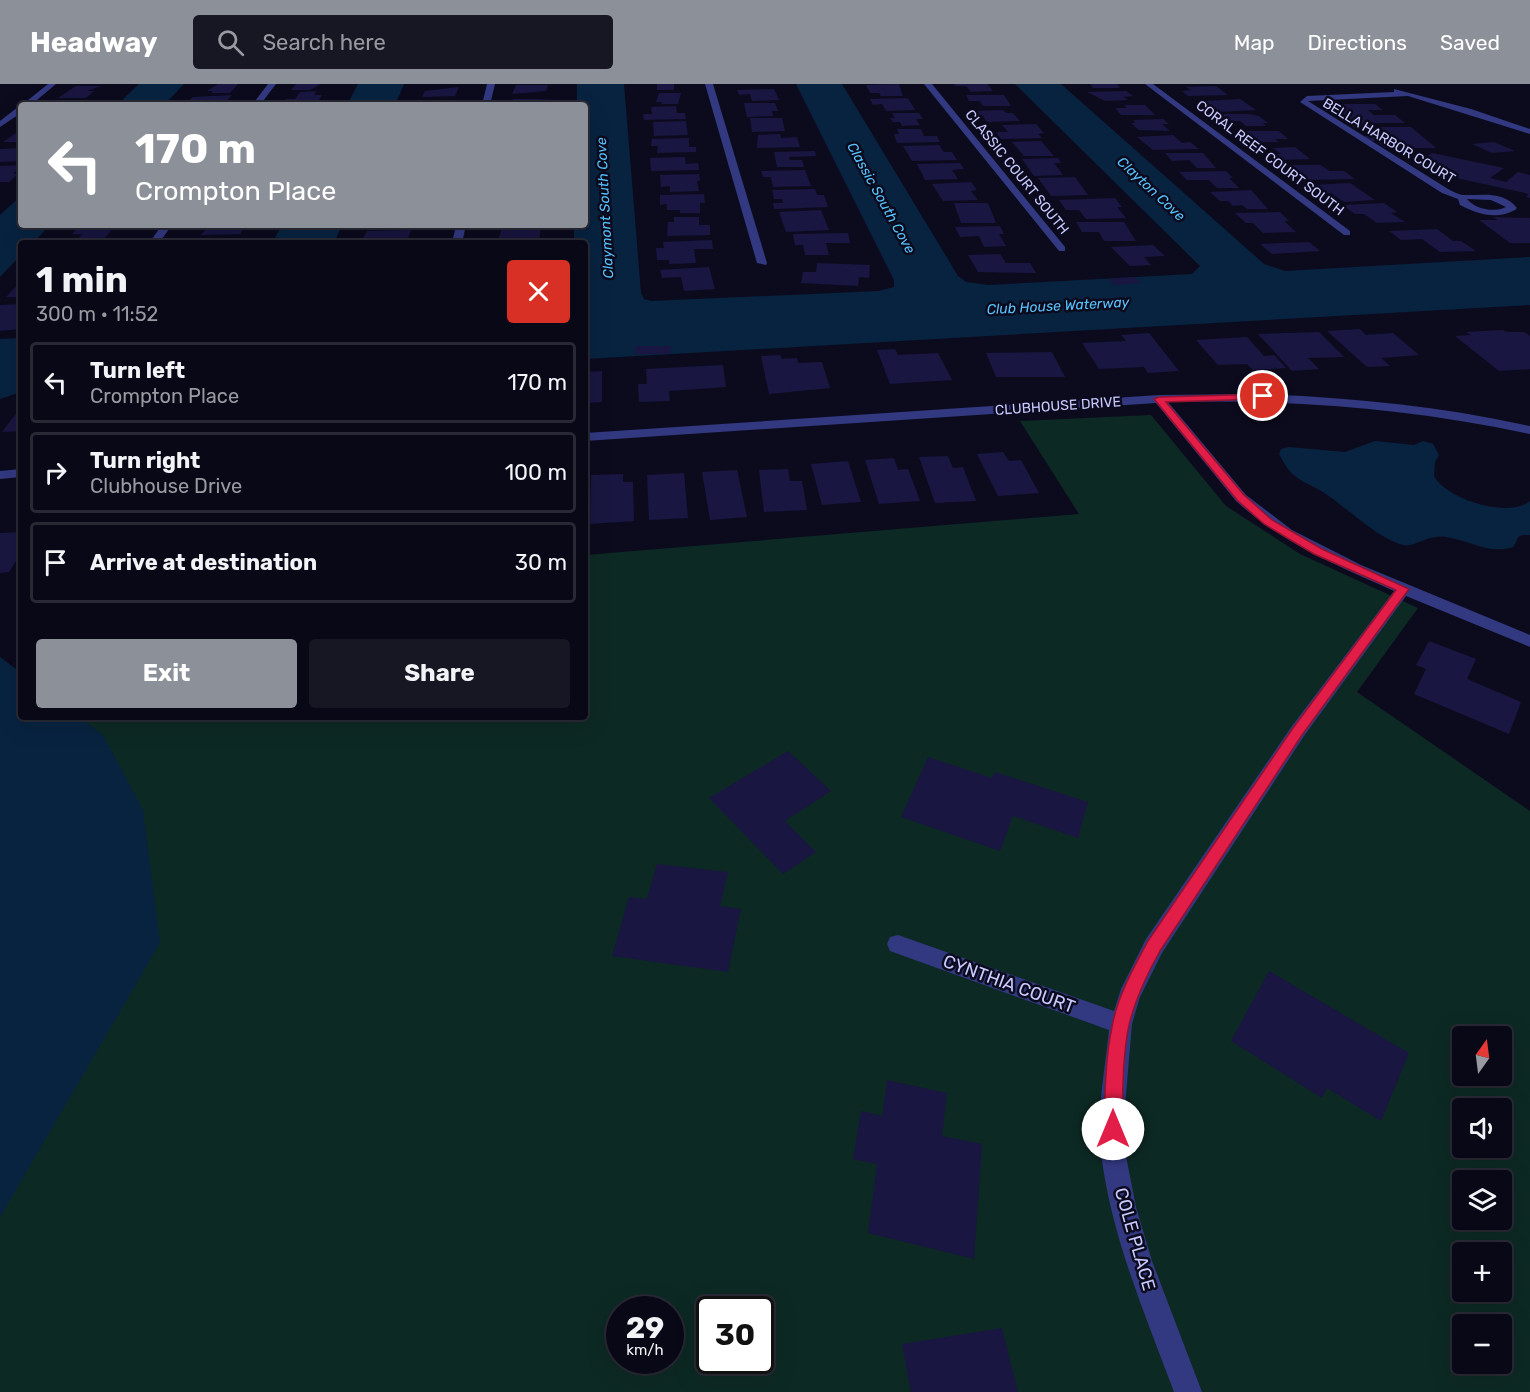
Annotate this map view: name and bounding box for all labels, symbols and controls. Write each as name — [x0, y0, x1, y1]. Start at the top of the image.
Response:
search box — [193, 15, 613, 69]
text: Headway — [30, 26, 157, 59]
icon: search — [214, 26, 247, 59]
text: Search here — [262, 29, 386, 56]
text: Map — [1234, 30, 1275, 55]
text: Directions — [1308, 30, 1407, 55]
text: Saved — [1440, 30, 1500, 55]
street label: BELLA HARBOR COURT — [1320, 95, 1458, 187]
street label: CORAL REEF COURT SOUTH — [1193, 97, 1347, 219]
street label: CLASSIC COURT SOUTH — [961, 106, 1073, 238]
text: 170 m — [135, 124, 256, 174]
icon: left — [36, 126, 114, 204]
water label: Claymont South Cove — [593, 137, 617, 279]
water label: Classic South Cove — [843, 139, 919, 257]
water label: Clayton Cove — [1114, 153, 1189, 225]
text: Crompton Place — [135, 175, 336, 207]
text: 1 min — [36, 258, 128, 301]
button: close — [507, 260, 570, 323]
water label: Club House Waterway — [986, 294, 1131, 318]
text: 300 m · 11:52 — [36, 302, 158, 326]
text: Turn left — [90, 357, 185, 384]
icon: left — [39, 366, 72, 399]
text: 170 m — [507, 369, 567, 396]
pin — [1237, 370, 1288, 421]
icon: arrive — [1246, 379, 1279, 412]
text: Crompton Place — [90, 384, 239, 408]
street label: CLUBHOUSE DRIVE — [994, 393, 1122, 419]
text: Turn right — [90, 447, 200, 474]
icon: right — [39, 456, 72, 489]
text: 100 m — [505, 459, 567, 486]
text: Clubhouse Drive — [90, 474, 242, 498]
icon: arrive — [39, 546, 72, 579]
text: Arrive at destination — [90, 549, 317, 576]
text: 30 m — [515, 549, 567, 576]
button: Exit — [36, 639, 297, 708]
button: Share — [309, 639, 570, 708]
street label: CYNTHIA COURT — [940, 950, 1078, 1018]
north arrow — [1452, 1026, 1512, 1086]
map controls — [1452, 1026, 1512, 1374]
position arrow — [1081, 1097, 1145, 1161]
button: sound — [1452, 1098, 1512, 1158]
button: layers — [1452, 1170, 1512, 1230]
street label: COLE PLACE — [1110, 1185, 1160, 1293]
button: + — [1452, 1242, 1512, 1302]
speed limit sign: 30 — [696, 1296, 774, 1374]
text: 29 — [626, 1310, 664, 1346]
button: − — [1452, 1314, 1512, 1374]
text: km/h — [626, 1341, 664, 1359]

